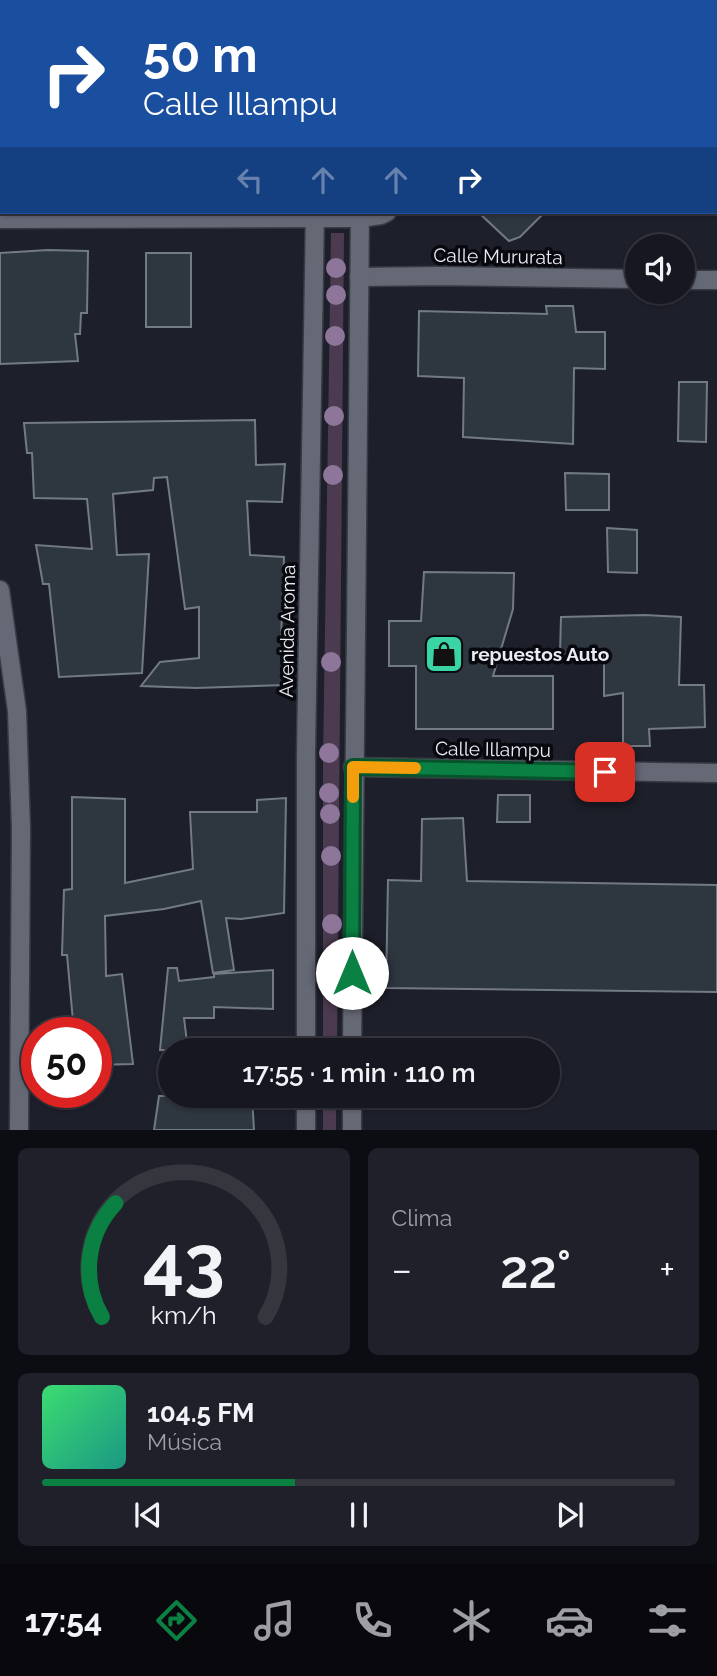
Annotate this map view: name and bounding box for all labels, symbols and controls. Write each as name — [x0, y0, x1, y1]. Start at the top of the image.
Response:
text: 50 m — [143, 26, 258, 83]
icon: right — [28, 28, 119, 119]
text: Calle Illampu — [143, 85, 338, 122]
icon: left — [231, 161, 269, 199]
icon: ahead — [304, 161, 342, 199]
icon: ahead — [377, 161, 415, 199]
icon: right — [450, 161, 488, 199]
map controls — [625, 234, 695, 304]
button: sound — [625, 234, 695, 304]
street label: Calle Mururata — [433, 244, 563, 268]
street label: Avenida Aroma — [275, 564, 299, 698]
shop icon: repuestos Auto — [423, 633, 465, 675]
place label: repuestos Auto — [471, 643, 609, 665]
street label: Calle Illampu — [435, 737, 551, 761]
pin — [575, 742, 635, 802]
icon: arrive — [586, 753, 624, 791]
position arrow — [315, 936, 389, 1010]
speed limit sign: 50 — [21, 1017, 112, 1108]
text: 17:55 · 1 min · 110 m — [242, 1058, 476, 1088]
text: Clima — [392, 1204, 452, 1231]
text: 43 — [143, 1220, 225, 1305]
text: 22° — [500, 1239, 571, 1300]
text: − — [392, 1247, 412, 1292]
text: + — [659, 1247, 675, 1292]
text: km/h — [151, 1300, 217, 1330]
text: 104.5 FM — [147, 1398, 255, 1428]
text: Música — [147, 1428, 222, 1455]
icon: previous — [129, 1496, 167, 1534]
icon: pause — [340, 1496, 378, 1534]
icon: next — [551, 1496, 589, 1534]
icon: directions — [152, 1596, 201, 1645]
icon: music — [250, 1596, 299, 1645]
icon: phone — [348, 1596, 397, 1645]
icon: climate — [447, 1596, 496, 1645]
icon: car — [545, 1596, 594, 1645]
icon: filters — [643, 1596, 692, 1645]
text: 17:54 — [25, 1602, 102, 1639]

